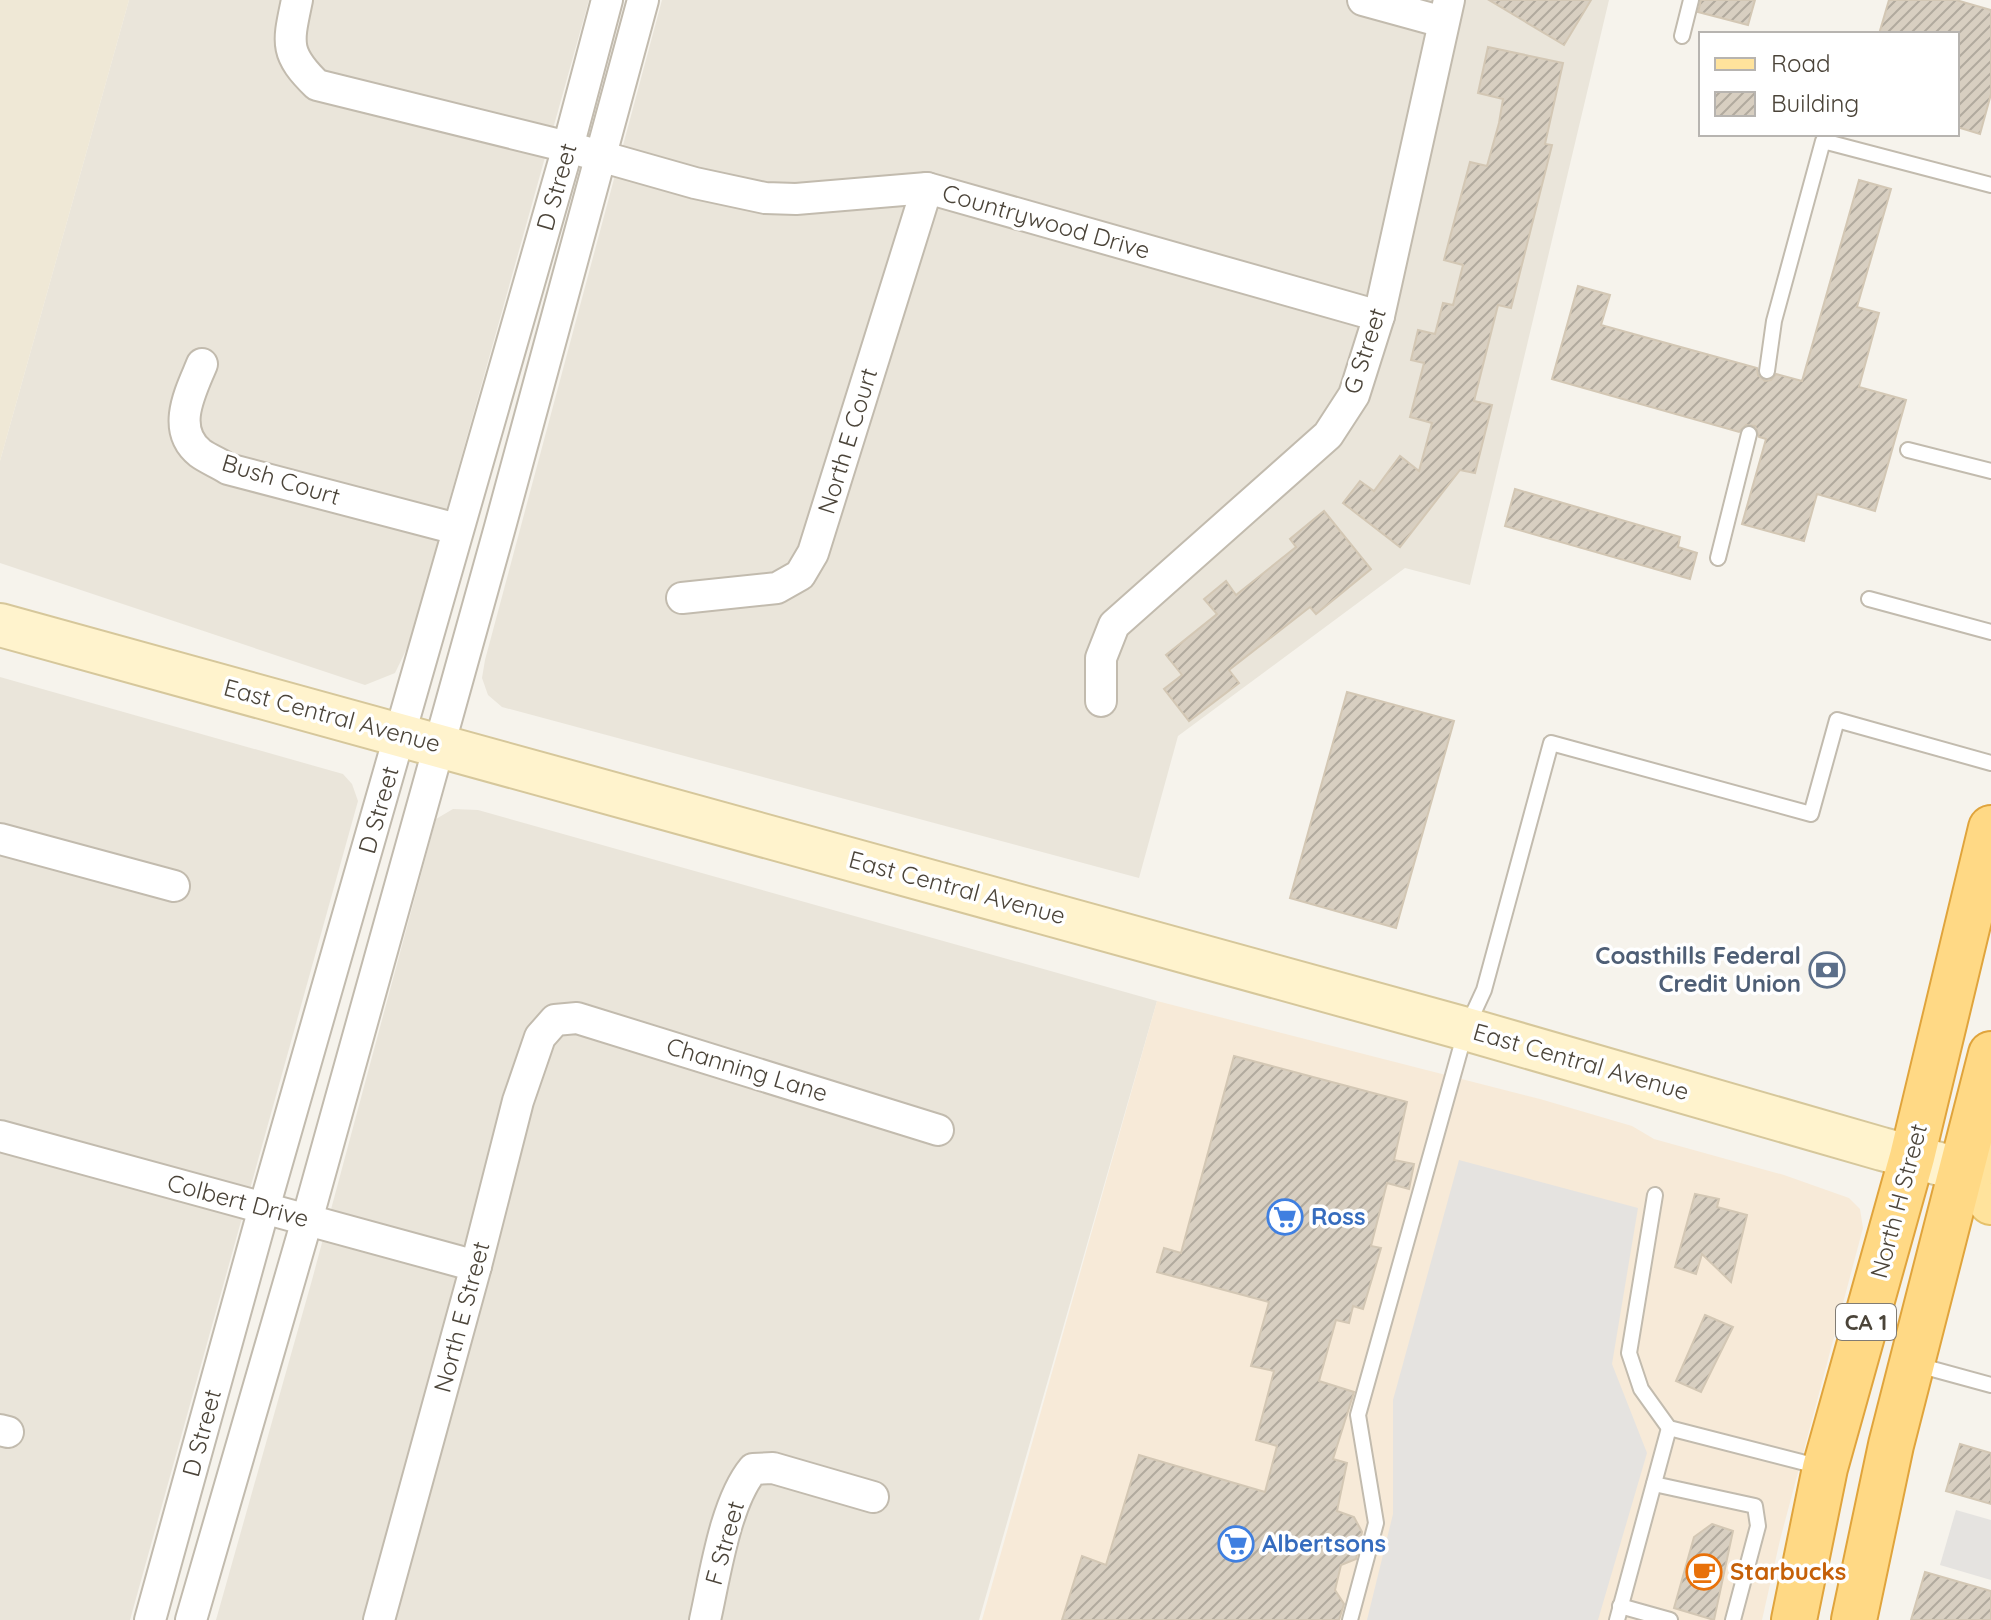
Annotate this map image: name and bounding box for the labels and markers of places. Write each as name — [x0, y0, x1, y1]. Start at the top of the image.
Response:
place label: Coasthills Federal Credit Union — [1595, 940, 1801, 998]
bank icon: Coasthills Federal Credit Union — [1808, 951, 1846, 989]
supermarket icon: Ross — [1266, 1198, 1304, 1236]
place label: Ross — [1311, 1201, 1365, 1231]
supermarket icon: Albertsons — [1217, 1525, 1255, 1563]
place label: Albertsons — [1262, 1528, 1386, 1558]
cafe icon: Starbucks — [1685, 1553, 1723, 1591]
place label: Starbucks — [1730, 1556, 1846, 1586]

